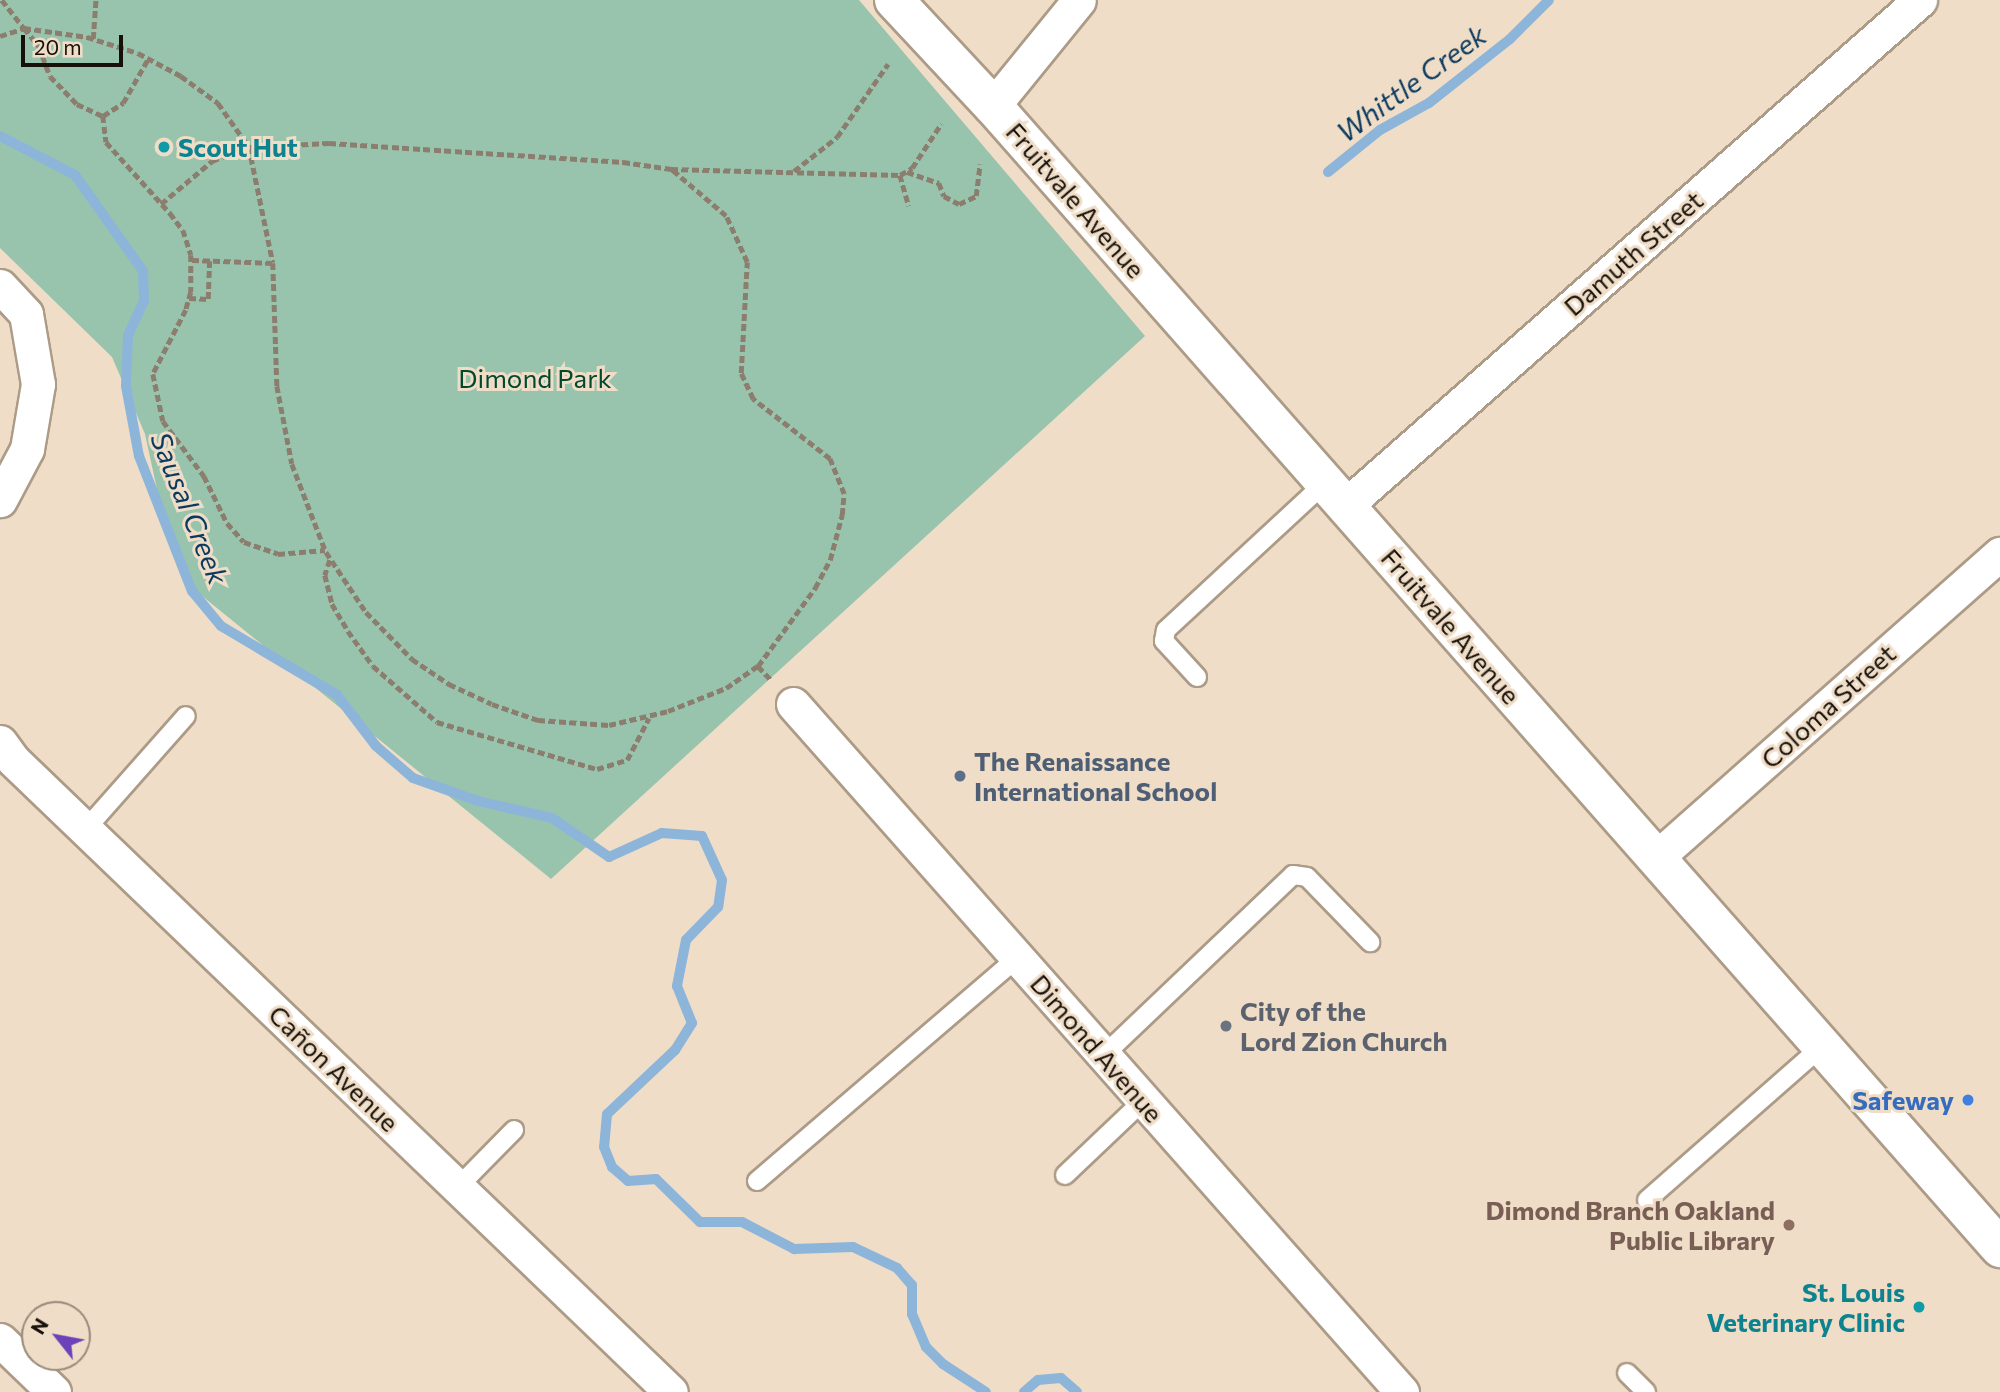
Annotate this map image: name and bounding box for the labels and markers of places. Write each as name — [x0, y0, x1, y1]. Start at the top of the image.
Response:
place label: Scout Hut — [178, 131, 298, 163]
marker: Scout Hut — [156, 139, 172, 155]
place label: The Renaissance International School — [974, 745, 1217, 806]
marker: The Renaissance International School — [952, 768, 968, 784]
place label: City of the Lord Zion Church — [1240, 995, 1447, 1056]
marker: City of the Lord Zion Church — [1218, 1018, 1234, 1034]
place label: Safeway — [1852, 1084, 1954, 1116]
marker: Safeway — [1960, 1092, 1976, 1108]
place label: Dimond Branch Oakland Public Library — [1485, 1194, 1775, 1256]
marker: Dimond Branch Oakland Public Library — [1781, 1217, 1797, 1233]
place label: St. Louis Veterinary Clinic — [1707, 1276, 1905, 1338]
marker: St. Louis Veterinary Clinic — [1911, 1299, 1927, 1315]

